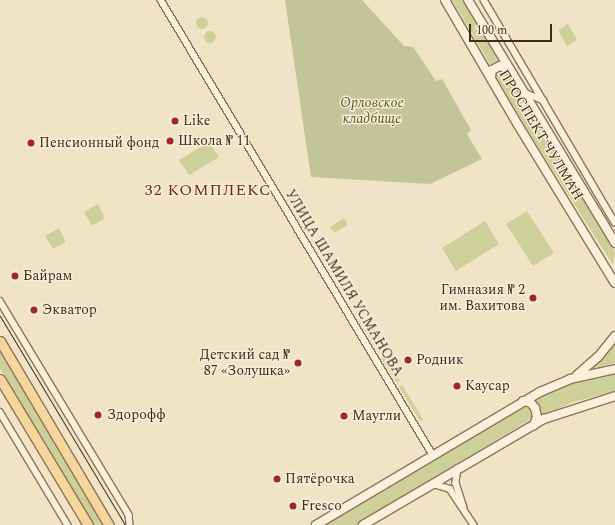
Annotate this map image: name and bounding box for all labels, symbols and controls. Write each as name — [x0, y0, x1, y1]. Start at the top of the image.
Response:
scale bar — [471, 16, 554, 42]
text: 100 m — [476, 21, 507, 40]
street label: ПРОСПЕКТ ЧУЛМАН — [495, 67, 587, 203]
park label: Орловское кладбище — [340, 95, 404, 128]
place label: Like — [183, 113, 211, 129]
marker: Like — [170, 116, 180, 126]
place label: Школа № 11 — [178, 133, 250, 149]
place label: Пенсионный фонд — [39, 135, 159, 151]
marker: Школа № 11 — [165, 136, 175, 146]
marker: Пенсионный фонд — [26, 138, 36, 148]
district label: 32 КОМПЛЕКС — [144, 180, 272, 200]
street label: УЛИЦА ШАМИЛЯ УСМАНОВА — [281, 187, 407, 379]
place label: Байрам — [23, 268, 73, 284]
marker: Байрам — [10, 271, 20, 281]
place label: Гимназия № 2 им. Вахитова — [440, 282, 525, 314]
marker: Гимназия № 2 им. Вахитова — [528, 293, 538, 303]
place label: Экватор — [42, 302, 97, 318]
marker: Экватор — [29, 305, 39, 315]
place label: Детский сад № 87 «Золушка» — [200, 347, 290, 380]
place label: Родник — [416, 352, 464, 368]
marker: Родник — [403, 355, 413, 365]
marker: Детский сад № 87 «Золушка» — [293, 358, 303, 368]
place label: Каусар — [465, 378, 510, 394]
marker: Каусар — [452, 381, 462, 391]
place label: Здорофф — [107, 407, 166, 423]
place label: Маугли — [352, 408, 401, 424]
marker: Здорофф — [92, 409, 104, 421]
marker: Маугли — [339, 411, 349, 421]
place label: Пятёрочка — [285, 471, 355, 487]
marker: Пятёрочка — [272, 474, 282, 484]
place label: Fresco — [301, 498, 342, 514]
marker: Fresco — [288, 501, 298, 511]

